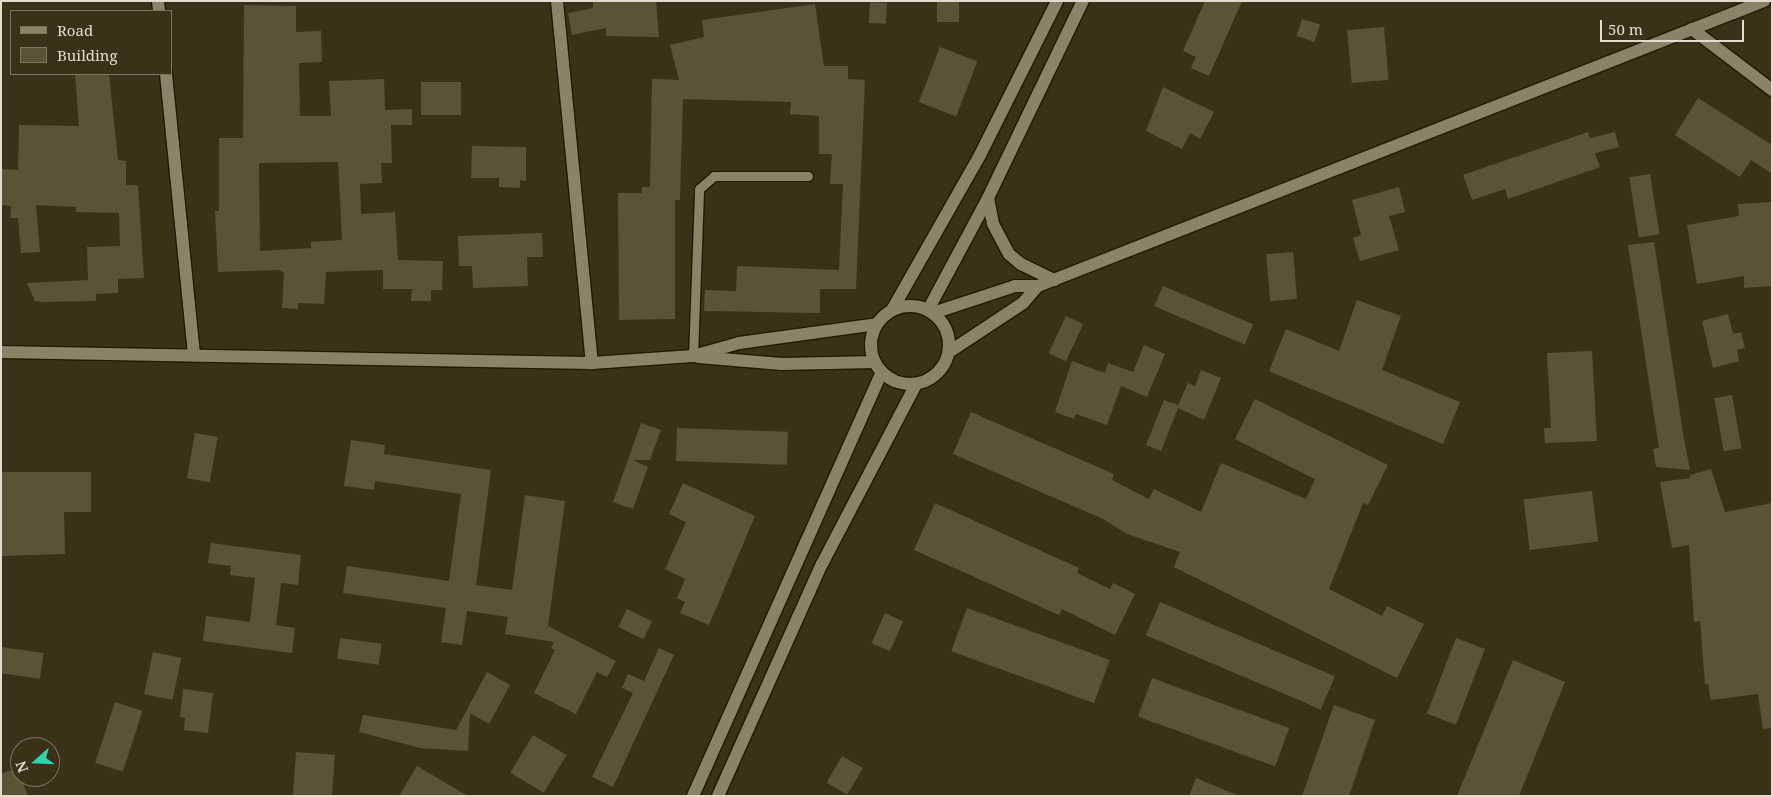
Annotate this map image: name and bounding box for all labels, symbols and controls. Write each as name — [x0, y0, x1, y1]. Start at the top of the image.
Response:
legend — [10, 10, 172, 75]
scale bar — [1603, 10, 1747, 42]
text: 50 m — [1608, 19, 1643, 39]
text: Road — [57, 20, 93, 40]
text: Building — [57, 45, 118, 65]
north arrow — [10, 737, 60, 787]
text: N — [11, 759, 32, 775]

